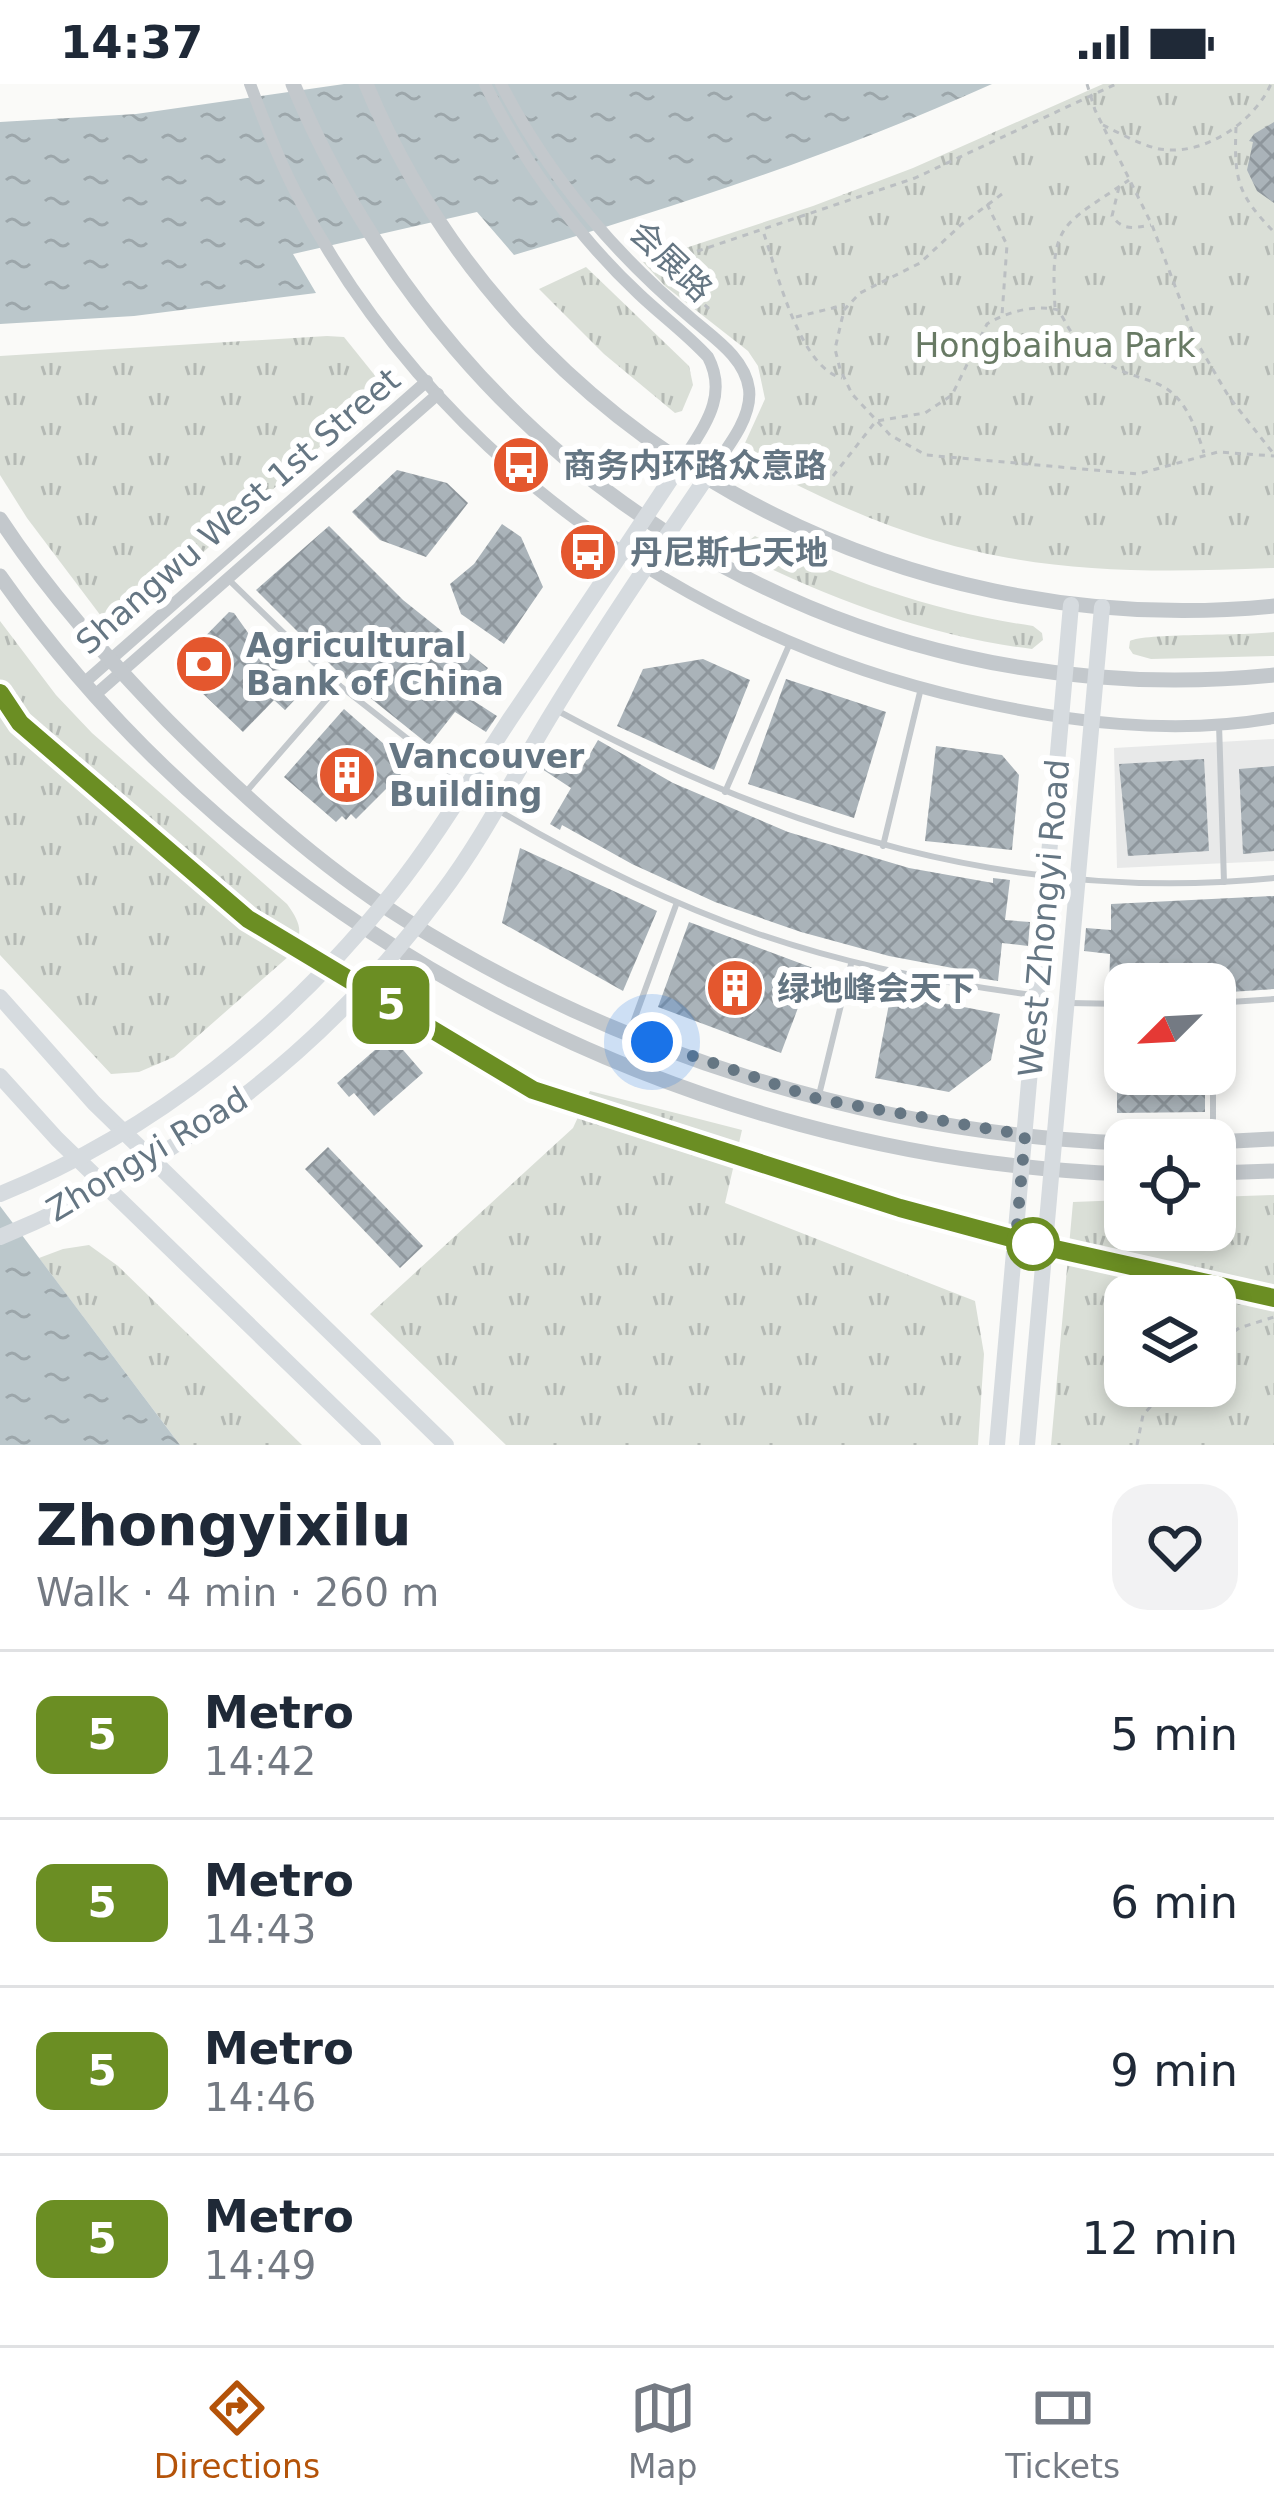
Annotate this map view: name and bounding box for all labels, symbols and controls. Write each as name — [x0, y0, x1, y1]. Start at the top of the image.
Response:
text: 14:37 — [60, 16, 203, 69]
street label: 会展路 — [622, 213, 720, 309]
park label: Hongbaihua Park — [914, 326, 1196, 365]
street label: Shangwu West 1st Street — [68, 360, 408, 662]
bus stop icon: 商务内环路众意路 — [490, 434, 552, 496]
place label: 商务内环路众意路 — [563, 446, 827, 485]
bus stop icon: 丹尼斯七天地 — [557, 521, 619, 583]
place label: 丹尼斯七天地 — [630, 533, 828, 572]
place label: Agricultural Bank of China — [246, 626, 504, 703]
bank icon: Agricultural Bank of China — [173, 633, 235, 695]
place label: Vancouver Building — [389, 737, 585, 814]
building icon: Vancouver Building — [316, 744, 378, 806]
street label: West Zhongyi Road — [1011, 757, 1077, 1079]
building icon: 绿地峰会天下 — [704, 957, 766, 1019]
north arrow — [1104, 963, 1236, 1095]
map controls — [1104, 963, 1236, 1407]
line badge: 5 — [352, 966, 430, 1044]
place label: 绿地峰会天下 — [777, 969, 975, 1008]
text: 5 — [376, 980, 406, 1029]
your location — [622, 1012, 682, 1072]
street label: Zhongyi Road — [39, 1079, 255, 1229]
button: locate — [1104, 1119, 1236, 1251]
unlabelled marker — [1008, 1219, 1058, 1269]
button: layers — [1104, 1275, 1236, 1407]
button: heart — [1112, 1484, 1238, 1610]
text: Zhongyixilu — [36, 1492, 412, 1558]
text: Walk · 4 min · 260 m — [36, 1570, 439, 1615]
text: Metro — [204, 1686, 354, 1739]
text: 5 min — [1110, 1708, 1238, 1761]
text: 5 — [87, 1710, 117, 1759]
text: 14:42 — [204, 1739, 316, 1784]
text: Metro — [204, 1854, 354, 1907]
text: 6 min — [1110, 1876, 1238, 1929]
text: 5 — [87, 1878, 117, 1927]
text: 14:43 — [204, 1907, 316, 1952]
text: Metro — [204, 2022, 354, 2075]
text: 9 min — [1110, 2044, 1238, 2097]
text: 5 — [87, 2046, 117, 2095]
text: 14:46 — [204, 2075, 316, 2120]
text: Metro — [204, 2190, 354, 2243]
text: 12 min — [1082, 2212, 1238, 2265]
text: 5 — [87, 2214, 117, 2263]
text: 14:49 — [204, 2243, 316, 2288]
tab: Directions — [154, 2375, 320, 2486]
tab: Map — [628, 2375, 698, 2486]
tab: Tickets — [1005, 2375, 1120, 2486]

